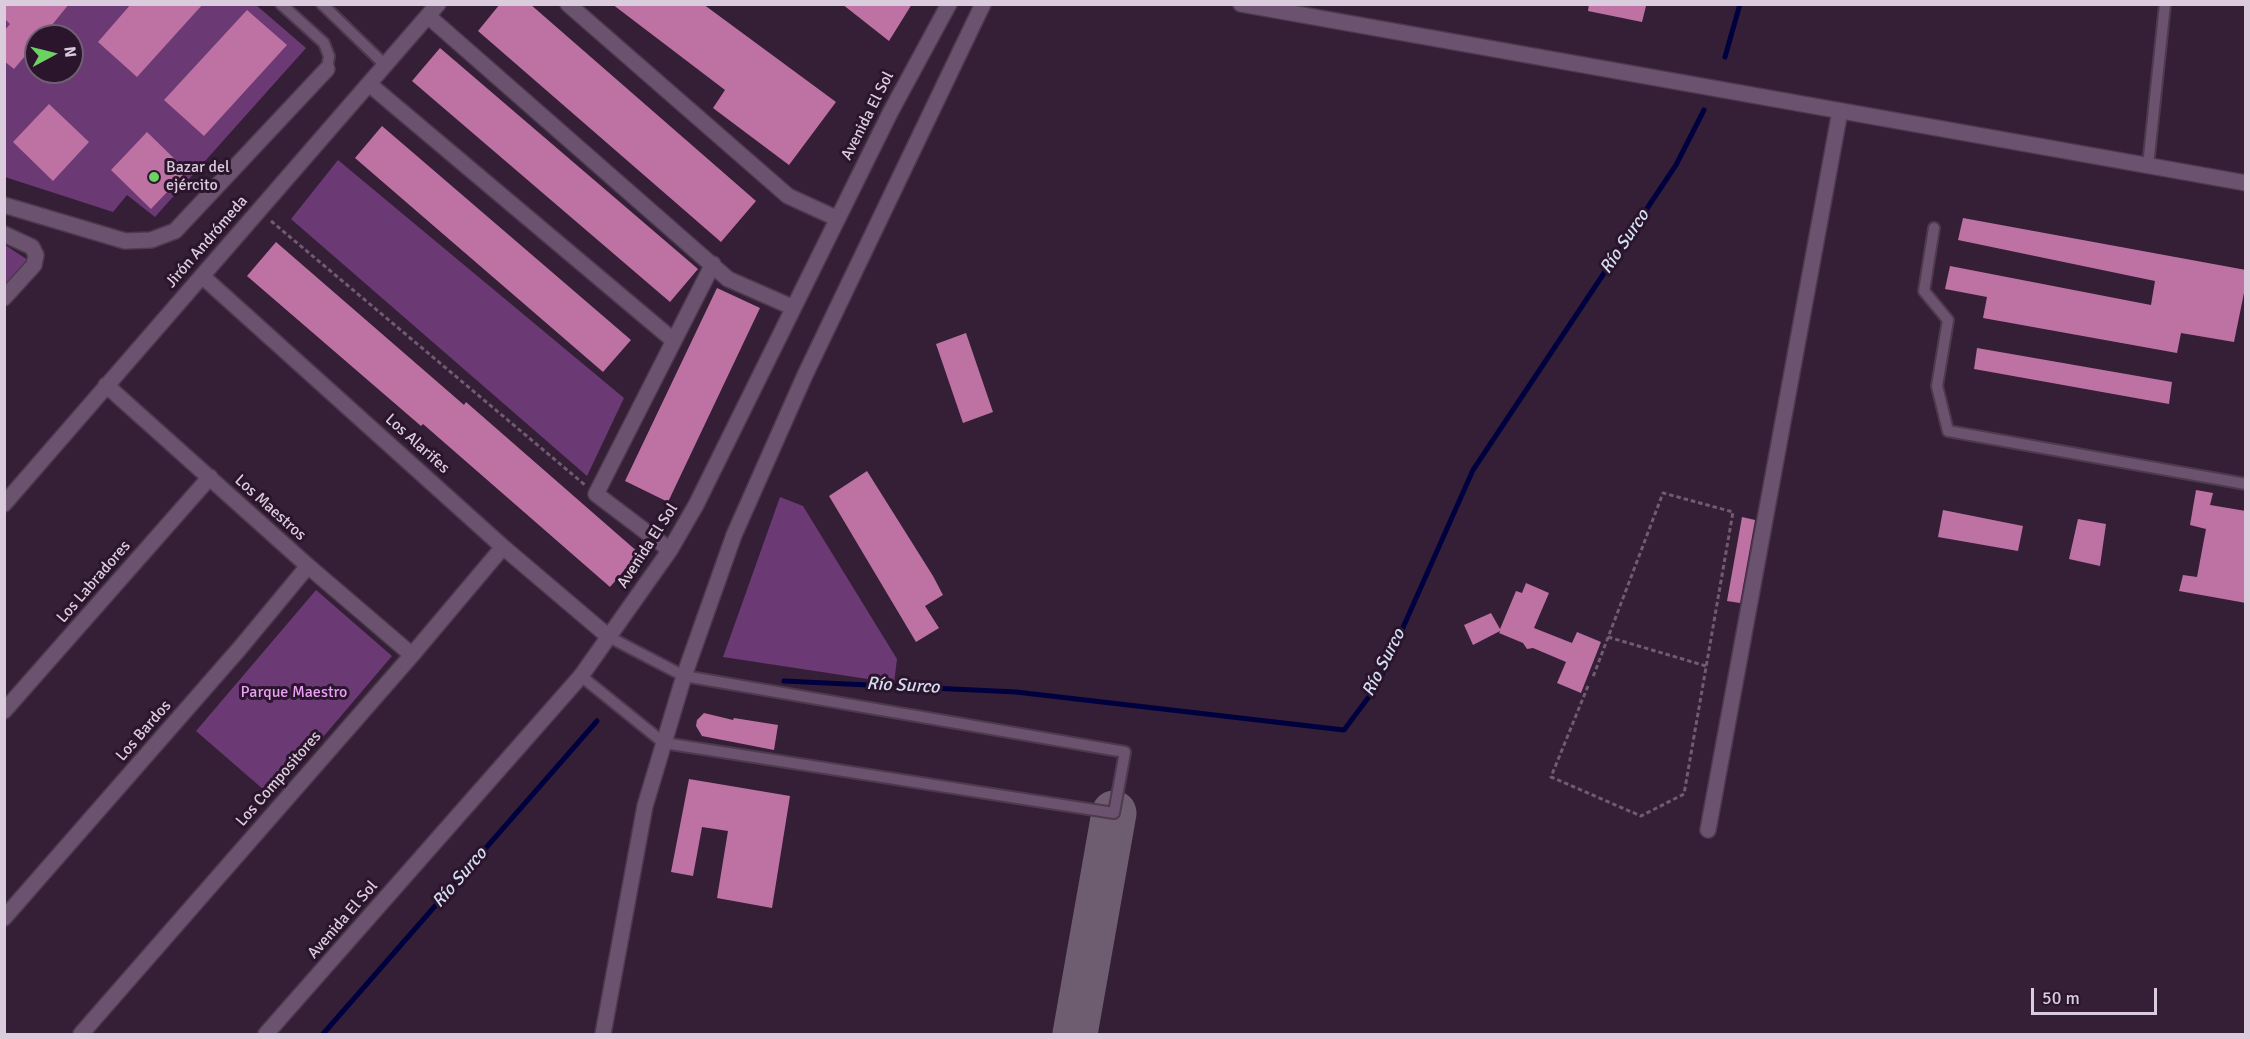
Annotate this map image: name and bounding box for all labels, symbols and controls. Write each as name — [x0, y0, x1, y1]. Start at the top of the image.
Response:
north arrow — [24, 24, 84, 84]
text: N — [59, 45, 80, 59]
street label: Avenida El Sol — [837, 68, 899, 164]
place label: Bazar del ejército — [166, 158, 230, 196]
marker: Bazar del ejército — [147, 170, 161, 184]
street label: Jirón Andrómeda — [162, 192, 252, 292]
water label: Río Surco — [1596, 206, 1654, 278]
street label: Los Alarifes — [381, 410, 453, 478]
street label: Los Maestros — [230, 471, 310, 545]
street label: Avenida El Sol — [614, 500, 682, 592]
street label: Los Labradores — [53, 537, 135, 627]
water label: Río Surco — [1358, 626, 1410, 700]
water label: Río Surco — [866, 673, 940, 699]
park label: Parque Maestro — [241, 683, 347, 703]
street label: Los Bardos — [112, 697, 176, 765]
street label: Los Compositores — [232, 727, 326, 831]
water label: Río Surco — [428, 843, 492, 913]
street label: Avenida El Sol — [304, 877, 382, 963]
scale bar — [2034, 976, 2160, 1014]
text: 50 m — [2042, 987, 2080, 1009]

